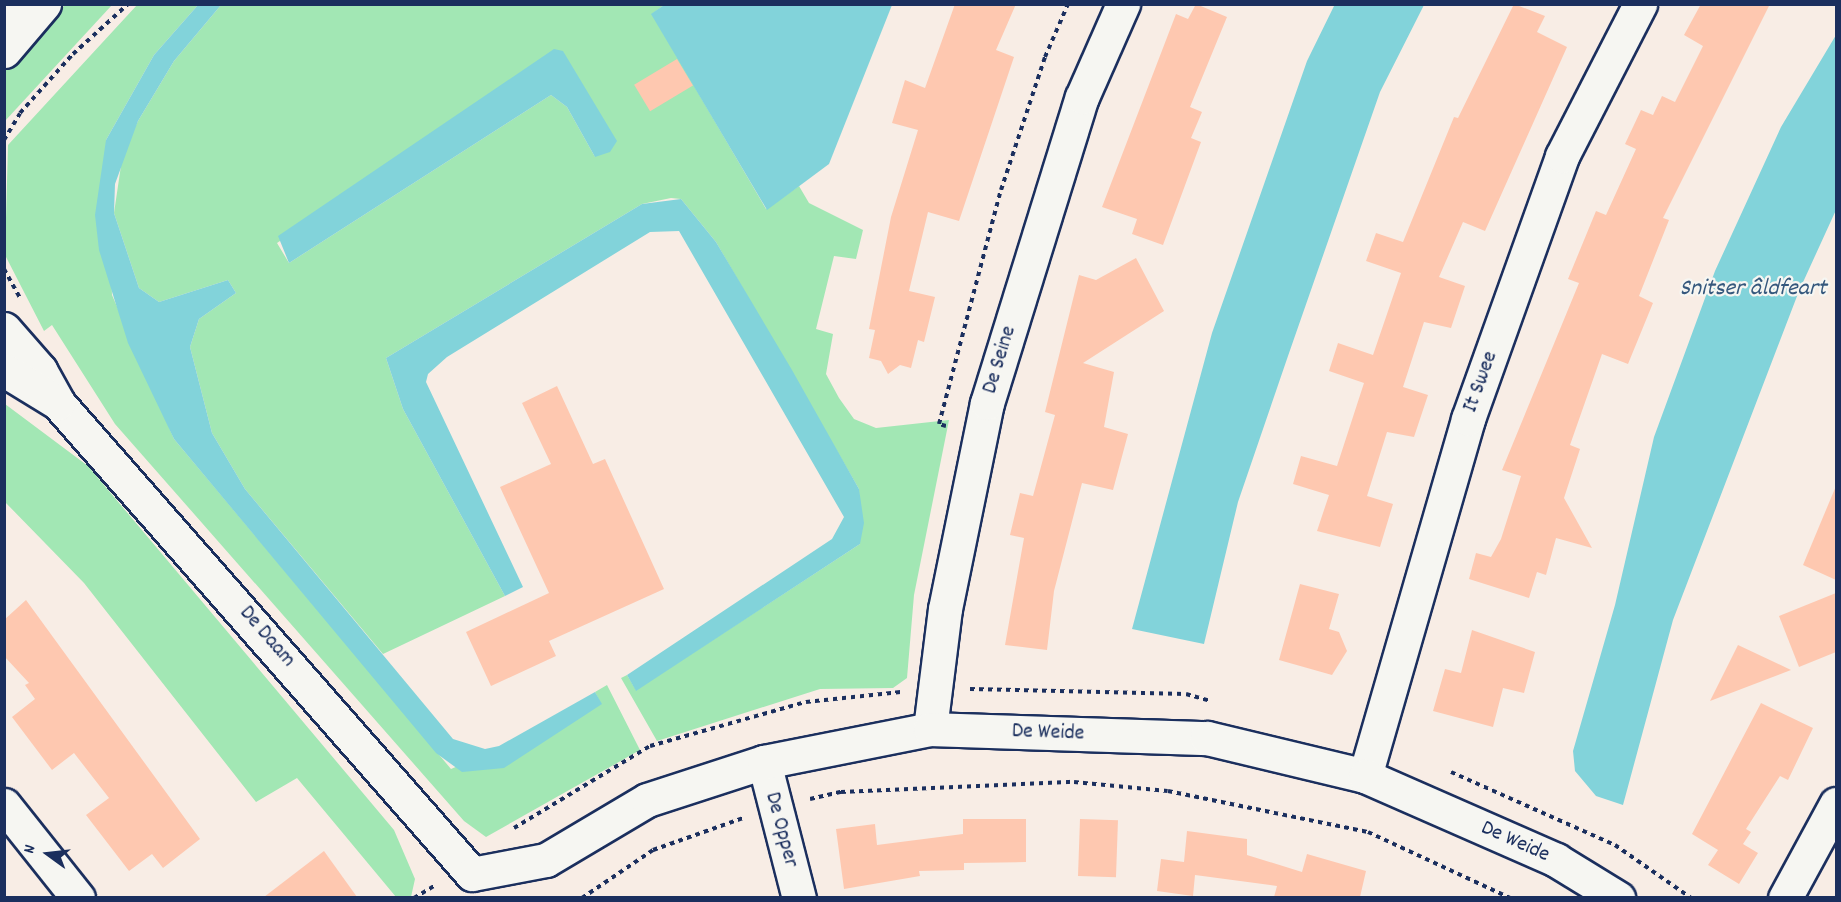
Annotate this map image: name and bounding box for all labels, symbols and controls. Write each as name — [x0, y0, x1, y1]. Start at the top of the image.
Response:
water label: Snitser âldfeart — [1680, 276, 1826, 304]
street label: De Seine — [977, 323, 1023, 397]
street label: It Swee — [1458, 348, 1504, 416]
street label: De Daam — [233, 601, 301, 673]
street label: De Weide — [1011, 719, 1085, 747]
street label: De Opper — [758, 789, 804, 871]
street label: De Weide — [1477, 815, 1553, 869]
north arrow — [18, 824, 78, 884]
text: N — [18, 842, 42, 856]

